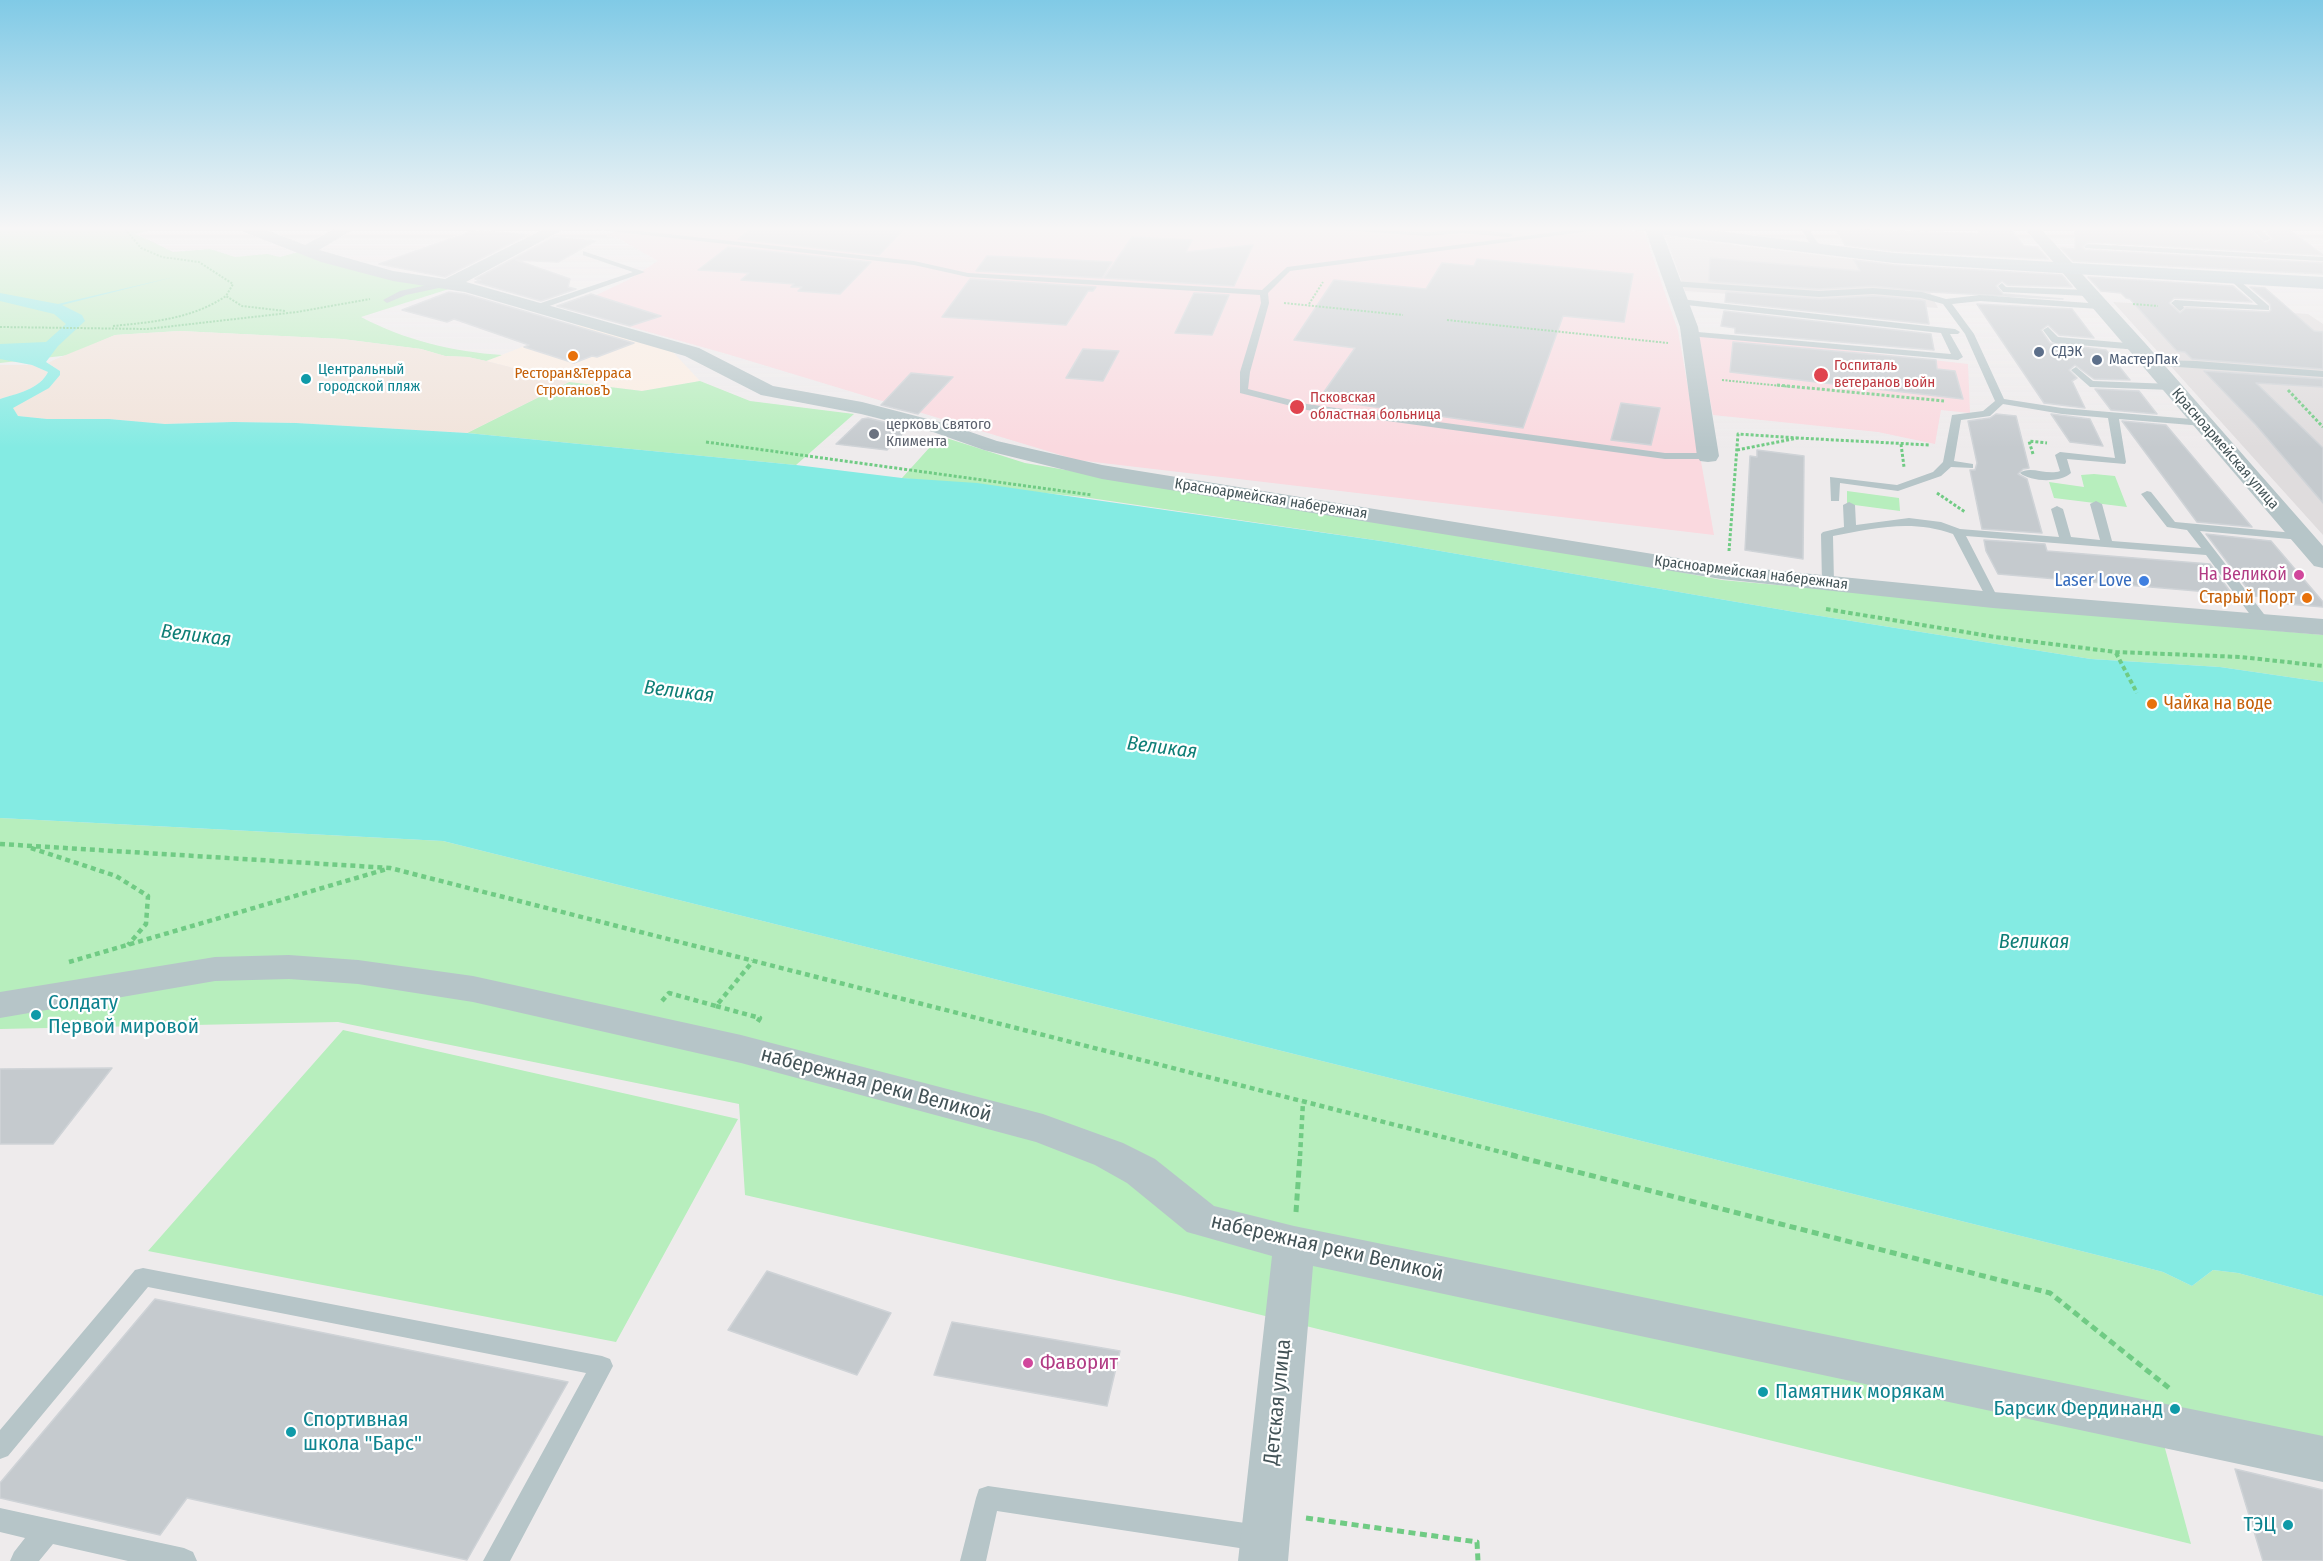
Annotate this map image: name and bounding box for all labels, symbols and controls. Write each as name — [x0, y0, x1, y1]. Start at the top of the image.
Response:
place label: СДЭК — [2051, 343, 2082, 361]
marker: СДЭК — [2032, 345, 2046, 359]
marker: Ресторан&Терраса СтрогановЪ — [566, 349, 580, 363]
place label: МастерПак — [2109, 351, 2178, 369]
marker: МастерПак — [2090, 353, 2104, 367]
place label: Госпиталь ветеранов войн — [1834, 357, 1935, 392]
place label: Центральный городской пляж — [318, 361, 420, 396]
place label: Ресторан&Терраса СтрогановЪ — [514, 365, 632, 400]
marker: Госпиталь ветеранов войн — [1812, 366, 1830, 384]
marker: Центральный городской пляж — [299, 372, 313, 386]
street label: Красноармейская улица — [2168, 385, 2282, 513]
place label: Псковская областная больница — [1310, 389, 1441, 424]
marker: Псковская областная больница — [1288, 398, 1306, 416]
place label: церковь Святого Климента — [886, 416, 991, 451]
marker: церковь Святого Климента — [867, 427, 881, 441]
street label: Красноармейская набережная — [1173, 475, 1369, 523]
street label: Красноармейская набережная — [1653, 552, 1849, 594]
place label: На Великой — [2198, 564, 2287, 586]
marker: На Великой — [2292, 568, 2306, 582]
place label: Laser Love — [2055, 570, 2132, 592]
marker: Laser Love — [2137, 574, 2151, 588]
place label: Старый Порт — [2199, 587, 2295, 609]
marker: Старый Порт — [2300, 591, 2314, 605]
water label: Великая — [159, 620, 233, 652]
water label: Великая — [642, 676, 716, 708]
place label: Чайка на воде — [2164, 693, 2272, 715]
marker: Чайка на воде — [2145, 697, 2159, 711]
water label: Великая — [1125, 732, 1199, 764]
water label: Великая — [1999, 930, 2069, 954]
place label: Солдату Первой мировой — [48, 990, 199, 1040]
marker: Солдату Первой мировой — [29, 1008, 43, 1022]
street label: набережная реки Великой — [758, 1042, 994, 1128]
street label: набережная реки Великой — [1208, 1209, 1446, 1287]
street label: Детская улица — [1259, 1338, 1297, 1466]
place label: Фаворит — [1040, 1350, 1118, 1376]
marker: Фаворит — [1021, 1356, 1035, 1370]
place label: Памятник морякам — [1775, 1379, 1945, 1405]
marker: Памятник морякам — [1756, 1385, 1770, 1399]
place label: Барсик Фердинанд — [1994, 1396, 2163, 1422]
marker: Барсик Фердинанд — [2168, 1402, 2182, 1416]
place label: Спортивная школа "Барс" — [303, 1407, 422, 1457]
marker: Спортивная школа "Барс" — [284, 1425, 298, 1439]
place label: ТЭЦ — [2243, 1512, 2276, 1538]
marker: ТЭЦ — [2281, 1518, 2295, 1532]

